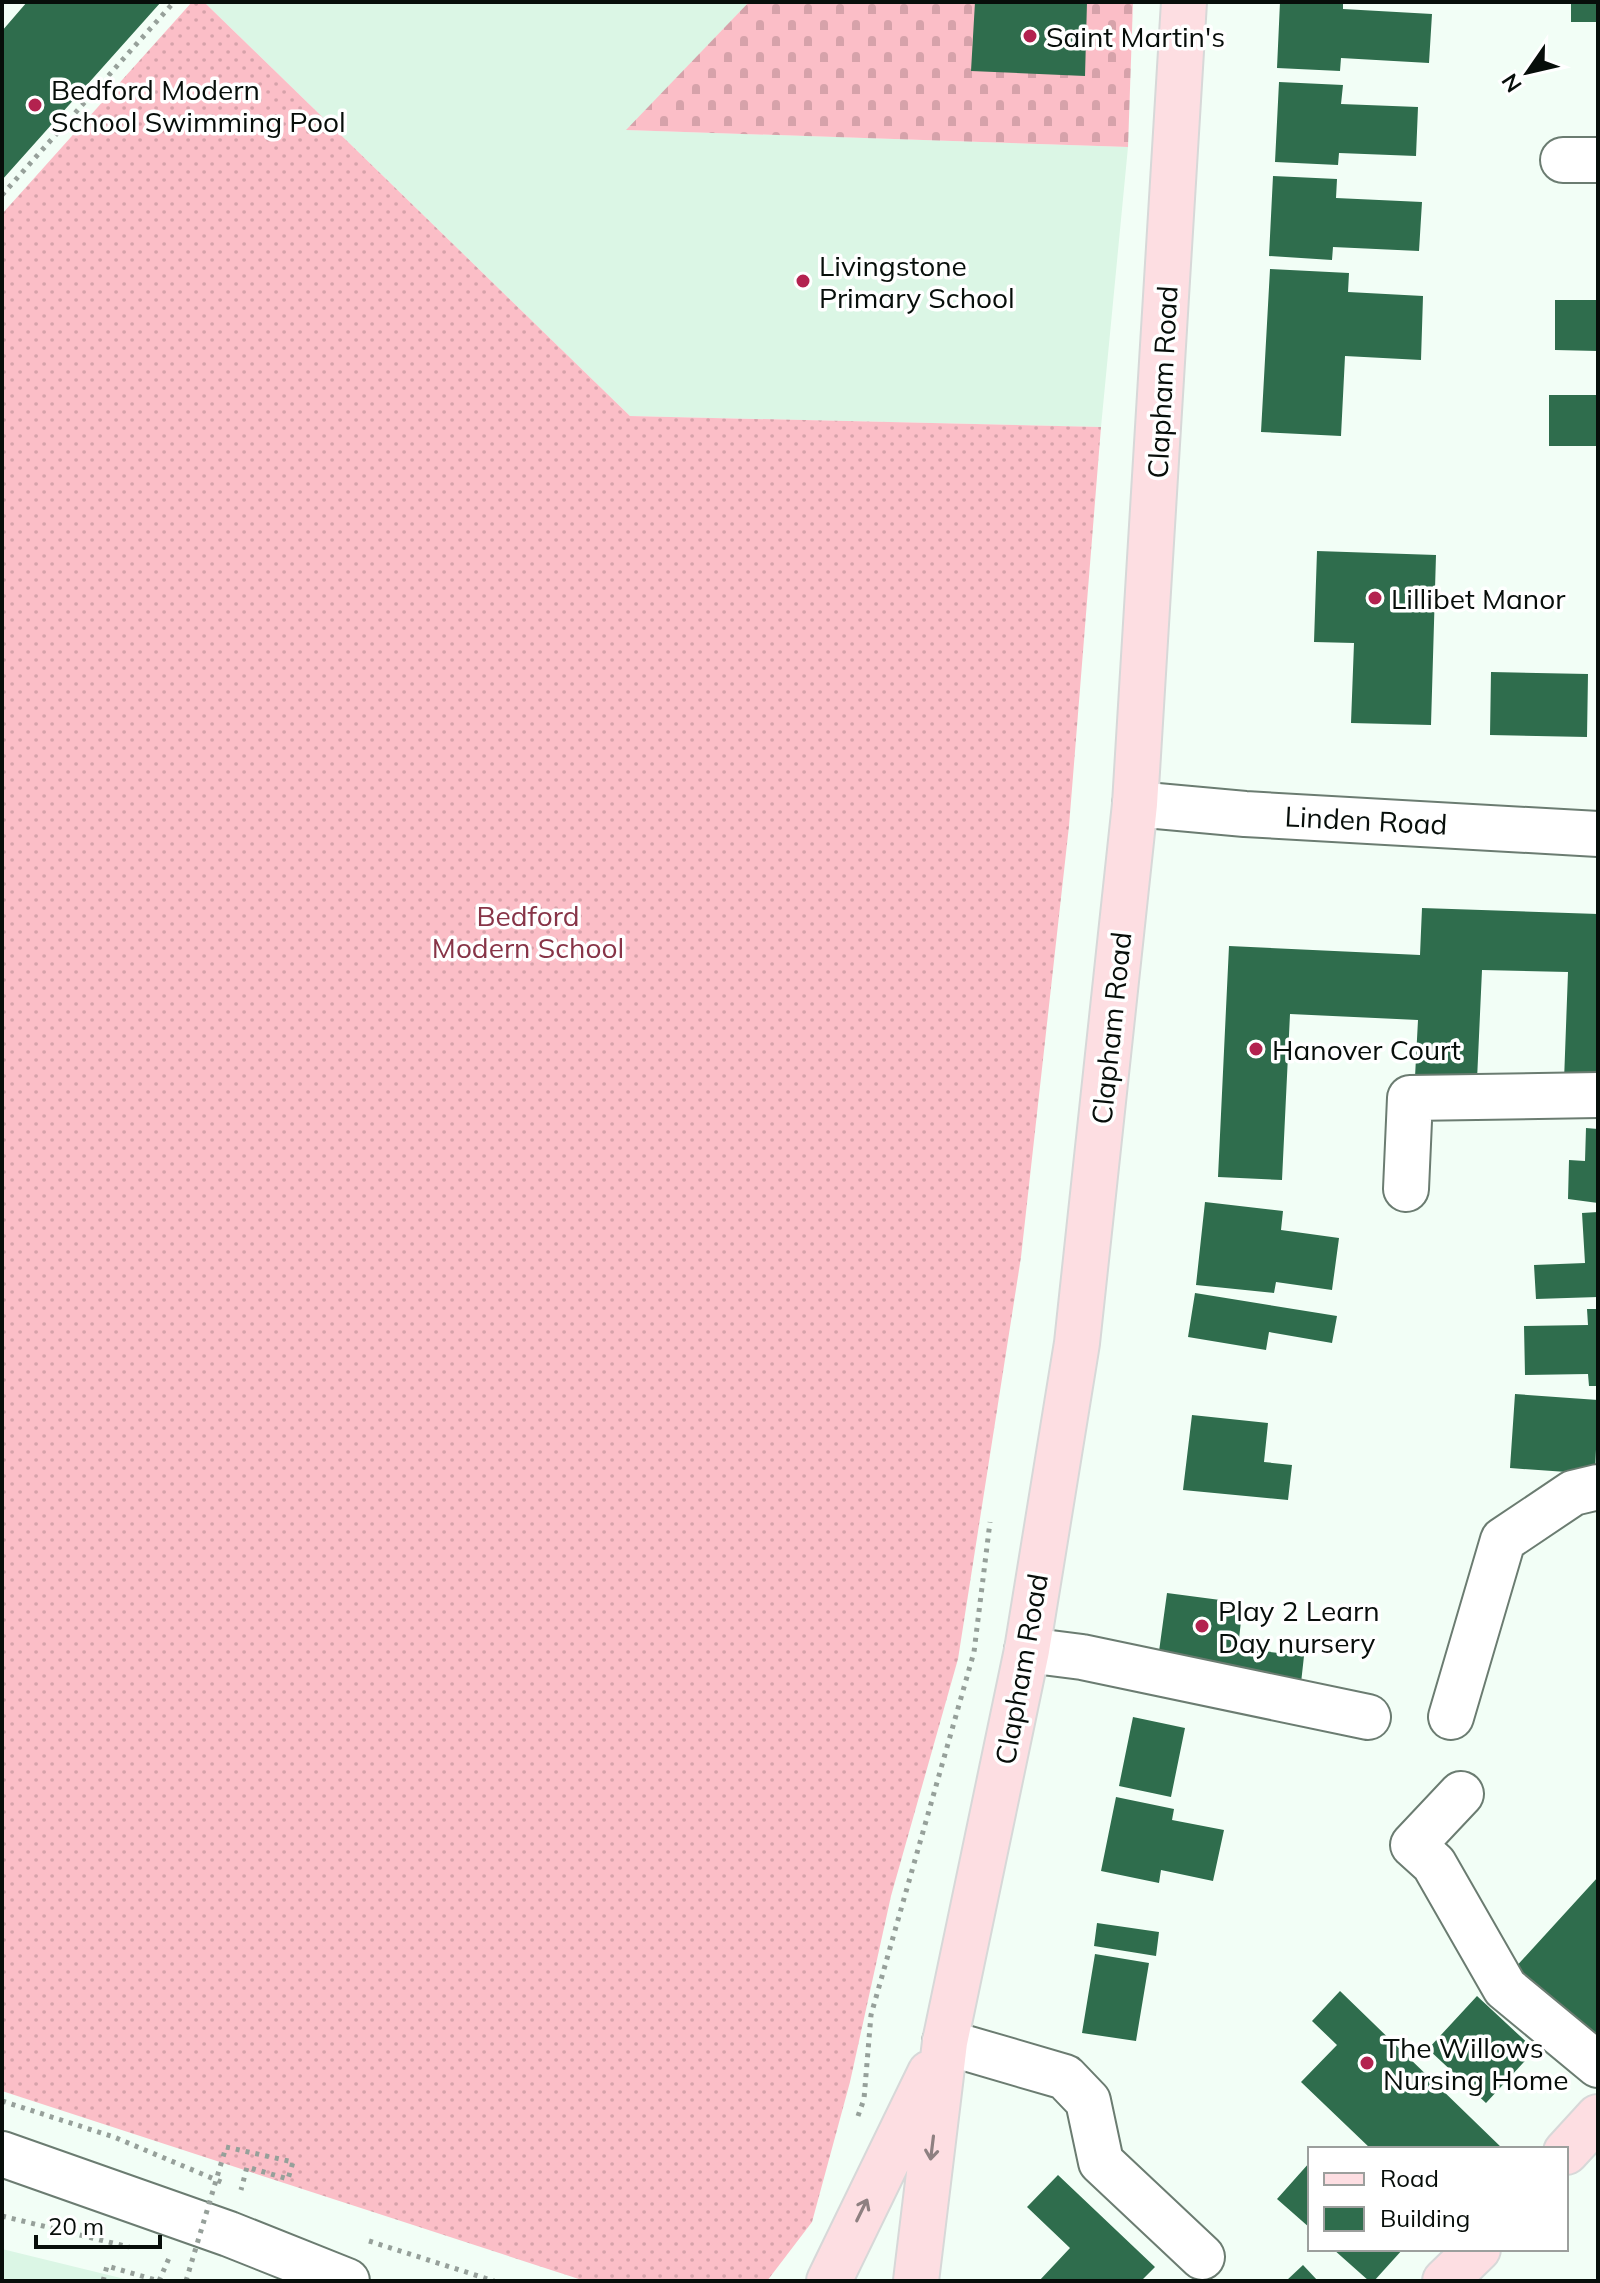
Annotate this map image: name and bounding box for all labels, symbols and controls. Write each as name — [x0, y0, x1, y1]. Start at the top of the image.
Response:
place label: Saint Martin's — [1046, 19, 1225, 54]
marker: Saint Martin's — [1021, 27, 1039, 45]
north arrow — [1488, 32, 1568, 112]
text: N — [1495, 68, 1528, 98]
place label: Bedford Modern School Swimming Pool — [51, 72, 346, 139]
marker: Bedford Modern School Swimming Pool — [26, 96, 44, 114]
place label: Livingstone Primary School — [819, 248, 1015, 315]
marker: Livingstone Primary School — [794, 272, 812, 290]
street label: Clapham Road — [1139, 285, 1185, 479]
place label: Lillibet Manor — [1391, 581, 1566, 616]
marker: Lillibet Manor — [1366, 589, 1384, 607]
street label: Linden Road — [1284, 798, 1448, 842]
park label: Bedford Modern School — [432, 898, 624, 965]
street label: Clapham Road — [1083, 930, 1139, 1126]
place label: Hanover Court — [1272, 1032, 1461, 1067]
marker: Hanover Court — [1247, 1040, 1265, 1058]
street label: Clapham Road — [987, 1571, 1055, 1767]
place label: Play 2 Learn Day nursery — [1218, 1593, 1380, 1660]
marker: Play 2 Learn Day nursery — [1193, 1617, 1211, 1635]
place label: The Willows Nursing Home — [1383, 2030, 1569, 2097]
marker: The Willows Nursing Home — [1358, 2054, 1376, 2072]
one-way arrow — [924, 2134, 939, 2160]
legend — [1308, 2147, 1568, 2251]
text: Road — [1380, 2163, 1439, 2193]
scale bar — [36, 2199, 160, 2249]
one-way arrow — [855, 2199, 870, 2223]
text: Building — [1380, 2203, 1470, 2233]
text: 20 m — [48, 2211, 104, 2241]

